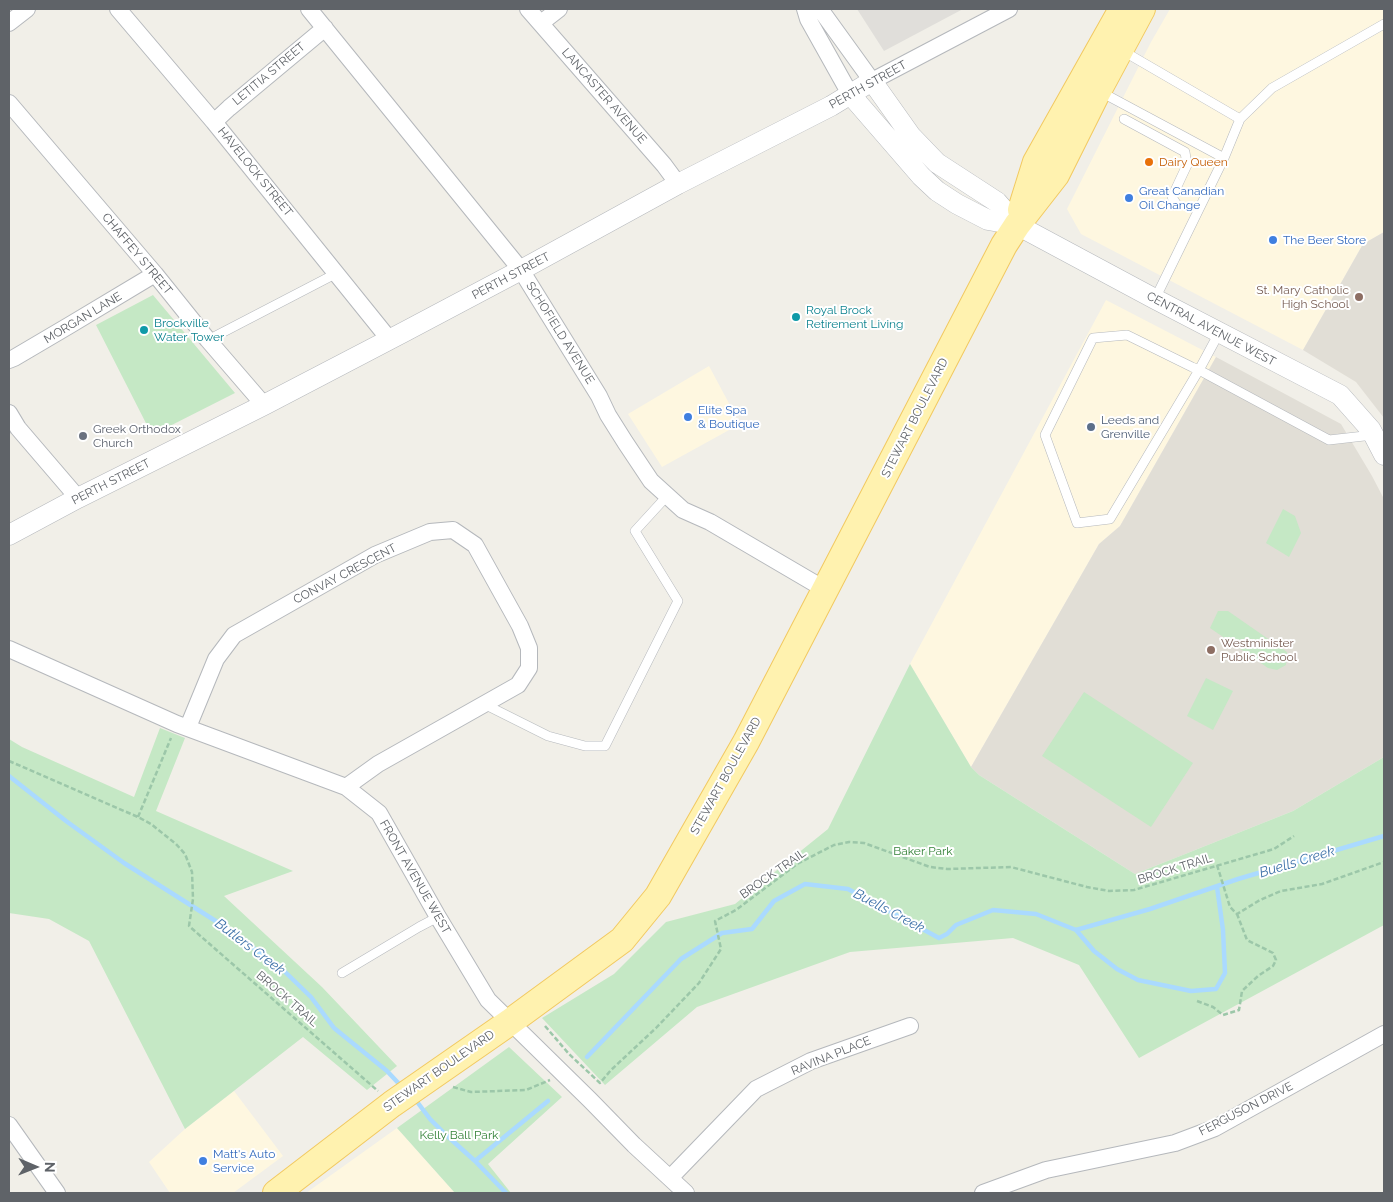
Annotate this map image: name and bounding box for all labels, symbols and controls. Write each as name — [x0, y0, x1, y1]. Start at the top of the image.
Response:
street label: LETITIA STREET — [230, 39, 308, 109]
street label: LANCASTER AVENUE — [559, 45, 649, 147]
street label: PERTH STREET — [827, 58, 909, 112]
street label: HAVELOCK STREET — [215, 124, 295, 220]
place label: Dairy Queen — [1159, 155, 1228, 169]
marker: Dairy Queen — [1143, 156, 1155, 168]
place label: Great Canadian Oil Change — [1139, 184, 1224, 212]
marker: Great Canadian Oil Change — [1123, 192, 1135, 204]
street label: CHAFFEY STREET — [99, 210, 175, 298]
place label: The Beer Store — [1283, 233, 1366, 247]
marker: The Beer Store — [1267, 234, 1279, 246]
street label: PERTH STREET — [470, 249, 552, 303]
street label: SCHOFIELD AVENUE — [523, 279, 597, 387]
place label: St. Mary Catholic High School — [1256, 283, 1349, 311]
street label: MORGAN LANE — [42, 289, 124, 347]
street label: CENTRAL AVENUE WEST — [1144, 289, 1278, 369]
marker: St. Mary Catholic High School — [1353, 291, 1365, 303]
place label: Royal Brock Retirement Living — [806, 303, 903, 331]
marker: Royal Brock Retirement Living — [790, 311, 802, 323]
place label: Brockville Water Tower — [154, 316, 224, 344]
marker: Brockville Water Tower — [138, 324, 150, 336]
street label: STEWART BOULEVARD — [879, 356, 951, 480]
place label: Elite Spa & Boutique — [698, 403, 760, 431]
marker: Elite Spa & Boutique — [682, 411, 694, 423]
place label: Leeds and Grenville — [1101, 413, 1159, 441]
marker: Leeds and Grenville — [1085, 421, 1097, 433]
place label: Greek Orthodox Church — [93, 422, 181, 450]
marker: Greek Orthodox Church — [77, 430, 89, 442]
street label: PERTH STREET — [69, 456, 153, 508]
street label: CONVAY CRESCENT — [291, 541, 399, 607]
place label: Westminister Public School — [1221, 636, 1297, 664]
marker: Westminister Public School — [1205, 644, 1217, 656]
street label: STEWART BOULEVARD — [688, 715, 764, 837]
street label: FRONT AVENUE WEST — [376, 817, 454, 937]
water label: Buells Creek — [1257, 843, 1337, 881]
park label: Baker Park — [893, 844, 953, 858]
street label: BROCK TRAIL — [737, 846, 809, 902]
street label: BROCK TRAIL — [1136, 851, 1214, 887]
water label: Buells Creek — [851, 885, 927, 937]
water label: Butlers Creek — [212, 915, 288, 979]
street label: BROCK TRAIL — [253, 968, 321, 1030]
street label: STEWART BOULEVARD — [381, 1027, 497, 1115]
street label: RAVINA PLACE — [789, 1033, 873, 1079]
street label: FERGUSON DRIVE — [1197, 1079, 1295, 1139]
park label: Kelly Ball Park — [420, 1128, 498, 1142]
north arrow — [10, 1142, 60, 1192]
place label: Matt's Auto Service — [213, 1147, 275, 1175]
marker: Matt's Auto Service — [197, 1155, 209, 1167]
text: N — [42, 1162, 58, 1173]

